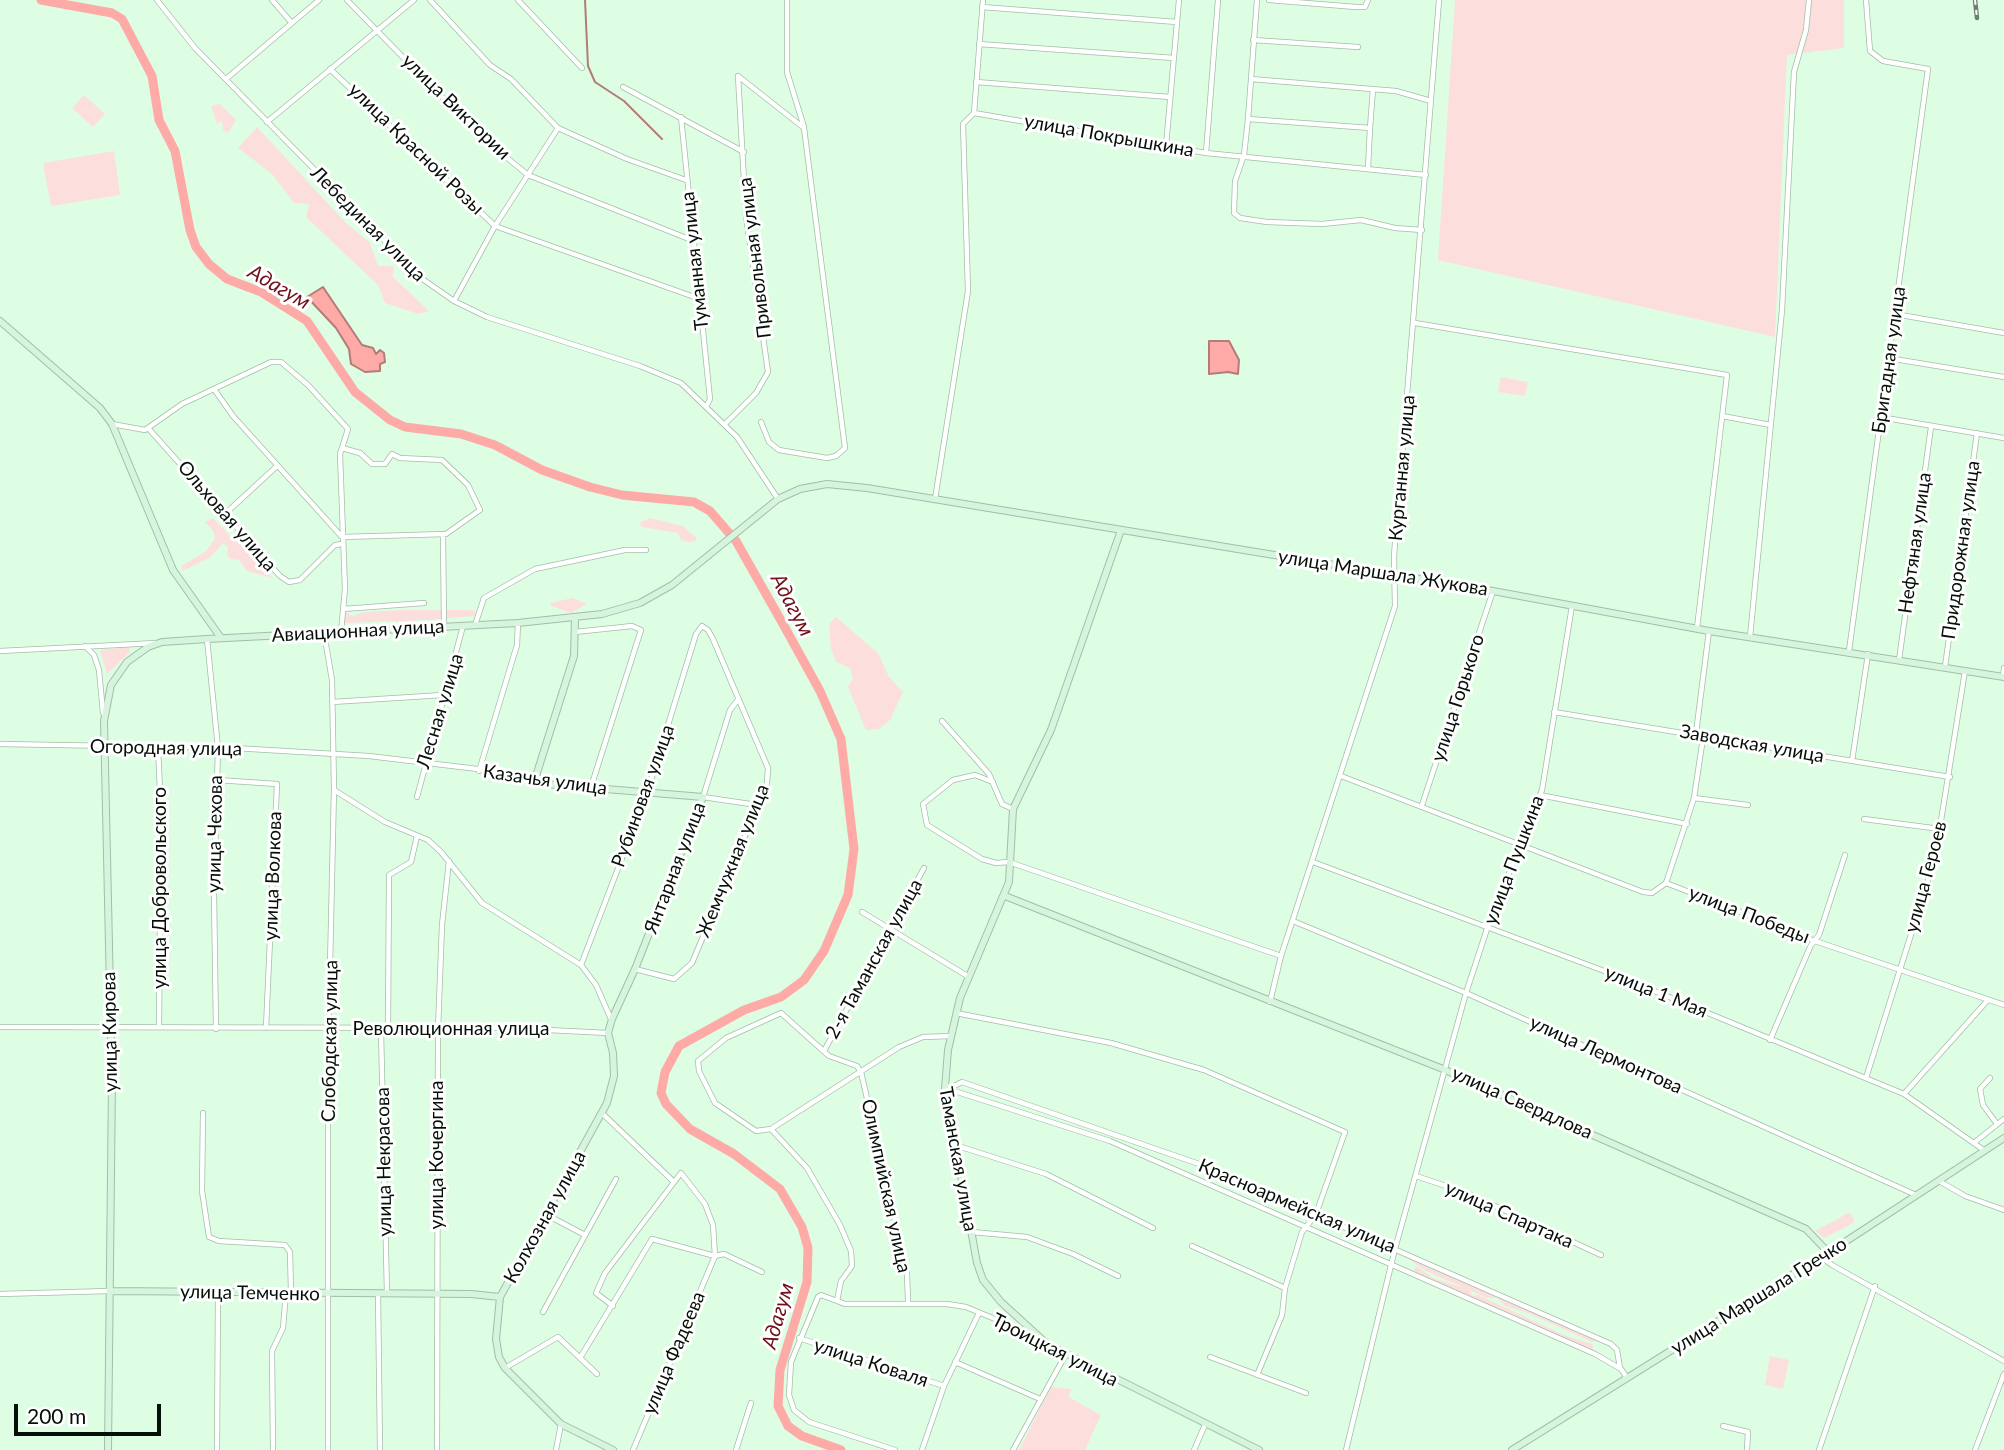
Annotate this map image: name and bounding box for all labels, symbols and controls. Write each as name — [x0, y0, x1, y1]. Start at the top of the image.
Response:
street label: улица Виктории — [397, 49, 515, 165]
street label: улица Красной Розы — [344, 78, 488, 220]
street label: улица Покрышкина — [1022, 110, 1196, 162]
street label: Лебединая улица — [306, 162, 430, 286]
street label: Привольная улица — [734, 176, 776, 340]
street label: Туманная улица — [676, 191, 714, 331]
water label: Адагум — [243, 259, 315, 315]
street label: Бригадная улица — [1867, 285, 1911, 435]
street label: Курганная улица — [1384, 394, 1420, 542]
street label: Ольховая улица — [173, 456, 281, 576]
street label: Придорожная улица — [1937, 459, 1985, 641]
street label: Нефтяная улица — [1894, 471, 1936, 615]
street label: улица Маршала Жукова — [1276, 545, 1490, 601]
water label: Адагум — [765, 569, 819, 641]
street label: Авиационная улица — [271, 615, 445, 647]
street label: улица Горького — [1427, 631, 1489, 765]
street label: Лесная улица — [412, 651, 468, 771]
street label: Заводская улица — [1678, 720, 1826, 768]
street label: Рубиновая улица — [607, 722, 679, 870]
street label: Огородная улица — [90, 735, 242, 761]
street label: Казачья улица — [482, 760, 608, 800]
street label: улица Чехова — [203, 775, 227, 893]
street label: Жемчужная улица — [692, 781, 774, 941]
street label: улица Добровольского — [149, 787, 171, 989]
street label: улица Пушкина — [1479, 792, 1549, 928]
street label: Янтарная улица — [639, 799, 711, 937]
street label: улица Волкова — [259, 811, 287, 941]
street label: улица Героев — [1900, 819, 1952, 935]
street label: 2-я Таманская улица — [821, 875, 927, 1043]
street label: улица Победы — [1685, 881, 1813, 949]
street label: Слободская улица — [317, 960, 343, 1122]
street label: улица 1 Мая — [1601, 961, 1711, 1023]
street label: улица Кирова — [98, 972, 122, 1092]
street label: улица Лермонтова — [1526, 1011, 1686, 1099]
street label: Революционная улица — [352, 1018, 550, 1040]
street label: улица Свердлова — [1448, 1062, 1596, 1144]
street label: улица Кочергина — [426, 1081, 448, 1229]
street label: Таманская улица — [934, 1085, 982, 1233]
street label: улица Некрасова — [371, 1087, 397, 1237]
street label: Олимпийская улица — [856, 1097, 916, 1275]
street label: Колхозная улица — [499, 1147, 591, 1287]
street label: Красноармейская улица — [1195, 1154, 1399, 1258]
street label: улица Спартака — [1441, 1176, 1577, 1254]
street label: улица Маршала Гречко — [1667, 1232, 1851, 1360]
street label: улица Темченко — [180, 1280, 320, 1306]
water label: Адагум — [757, 1280, 799, 1352]
street label: улица Фадеева — [638, 1288, 710, 1418]
street label: Троицкая улица — [988, 1308, 1122, 1392]
street label: улица Коваля — [811, 1334, 931, 1392]
scale bar — [18, 1390, 164, 1434]
text: 200 m — [27, 1403, 86, 1428]

